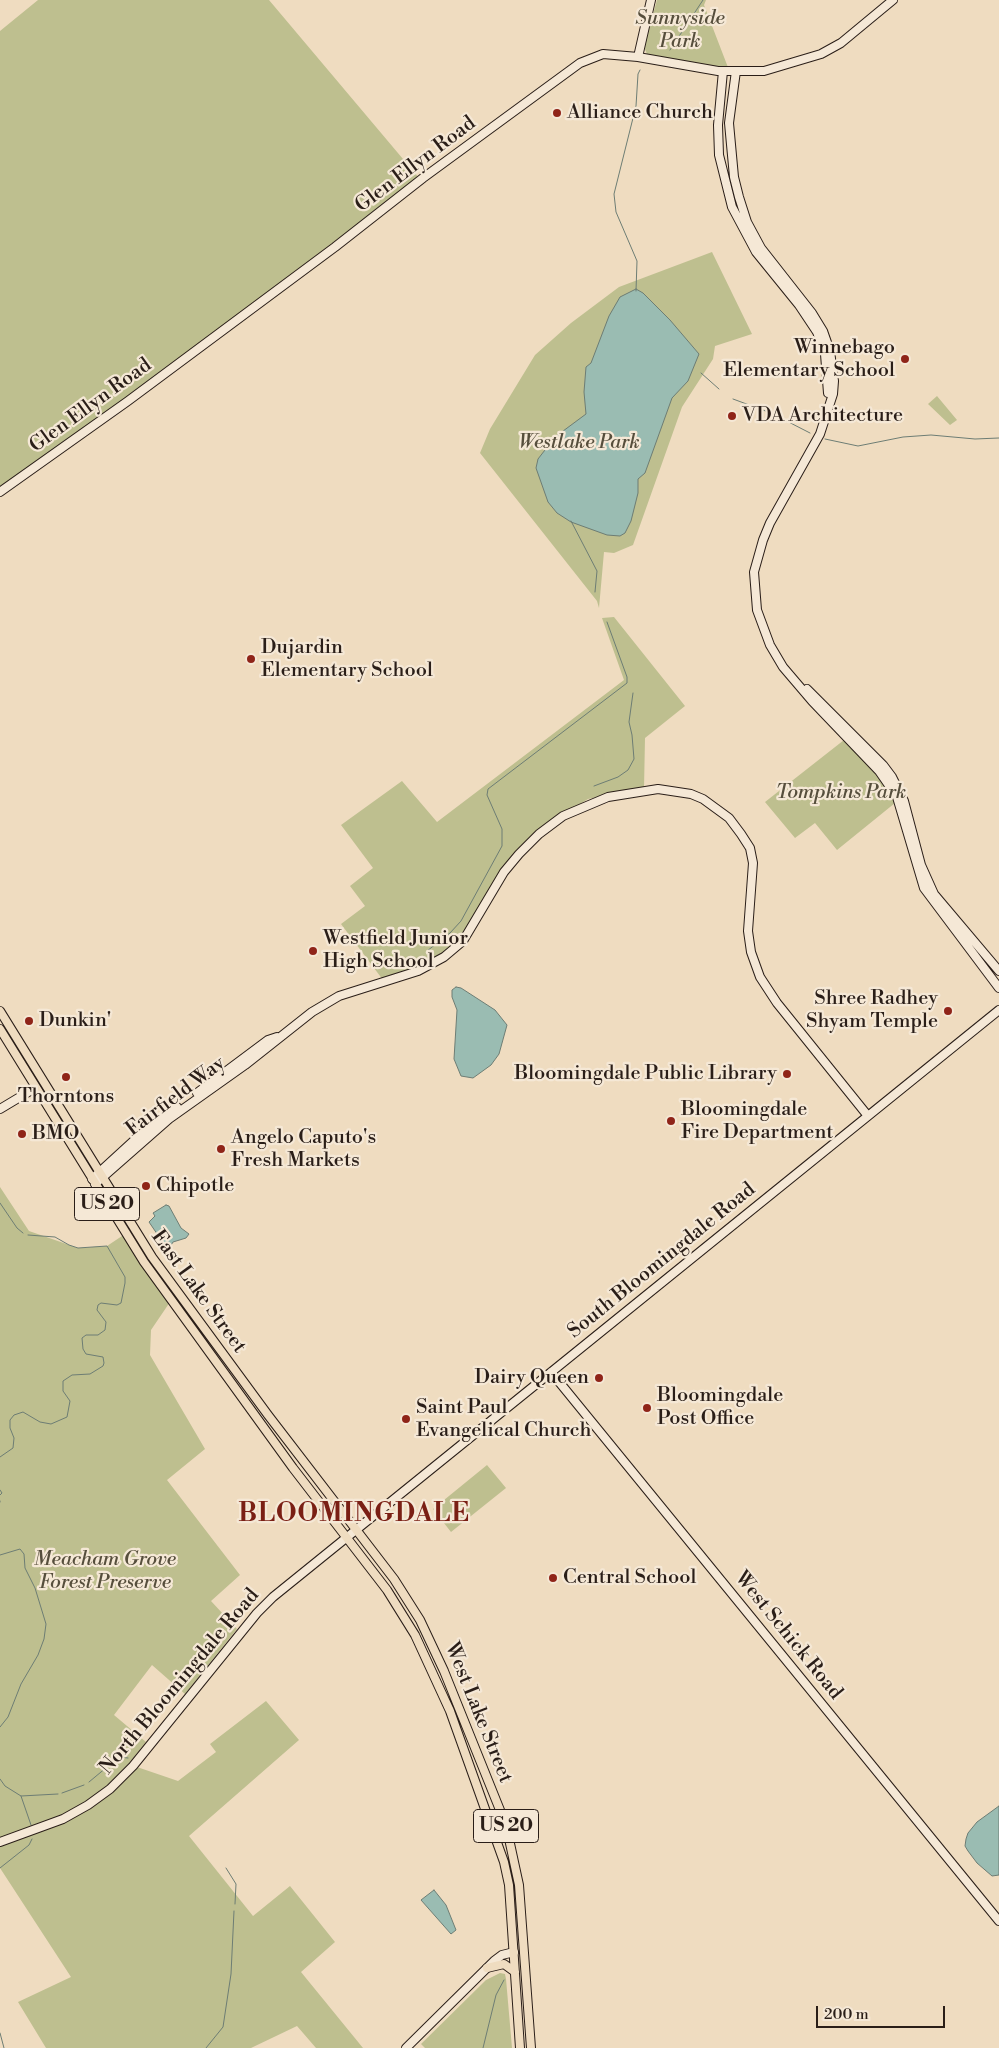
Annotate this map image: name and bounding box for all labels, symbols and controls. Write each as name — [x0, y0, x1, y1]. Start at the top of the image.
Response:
park label: Sunnyside Park — [635, 7, 725, 54]
place label: Alliance Church — [567, 101, 713, 125]
marker: Alliance Church — [551, 107, 563, 119]
street label: Glen Ellyn Road — [351, 112, 481, 218]
place label: Winnebago Elementary School — [723, 336, 895, 383]
marker: Winnebago Elementary School — [899, 353, 911, 365]
street label: Glen Ellyn Road — [25, 354, 157, 458]
place label: VDA Architecture — [742, 404, 903, 428]
marker: VDA Architecture — [726, 410, 738, 422]
park label: Westlake Park — [518, 431, 640, 455]
place label: Dujardin Elementary School — [261, 636, 433, 683]
marker: Dujardin Elementary School — [245, 653, 257, 665]
park label: Tompkins Park — [776, 781, 906, 805]
place label: Westfield Junior High School — [323, 927, 468, 974]
marker: Westfield Junior High School — [307, 945, 319, 957]
place label: Shree Radhey Shyam Temple — [806, 987, 938, 1034]
marker: Shree Radhey Shyam Temple — [942, 1005, 954, 1017]
place label: Dunkin' — [39, 1009, 111, 1033]
marker: Dunkin' — [23, 1015, 35, 1027]
street label: Fairfield Way — [122, 1052, 230, 1142]
place label: Bloomingdale Public Library — [514, 1062, 777, 1086]
marker: Bloomingdale Public Library — [781, 1068, 793, 1080]
marker: Thorntons — [60, 1071, 72, 1083]
place label: Thorntons — [18, 1085, 114, 1109]
place label: Bloomingdale Fire Department — [681, 1098, 833, 1145]
marker: Bloomingdale Fire Department — [665, 1115, 677, 1127]
place label: BMO — [32, 1122, 79, 1146]
place label: Angelo Caputo's Fresh Markets — [231, 1126, 376, 1173]
marker: BMO — [16, 1128, 28, 1140]
marker: Angelo Caputo's Fresh Markets — [215, 1143, 227, 1155]
place label: Chipotle — [156, 1174, 234, 1198]
street label: South Bloomingdale Road — [563, 1178, 761, 1344]
marker: Chipotle — [140, 1180, 152, 1192]
road number: US 20 — [74, 1188, 140, 1220]
street label: East Lake Street — [145, 1226, 251, 1358]
place label: Dairy Queen — [474, 1366, 589, 1390]
marker: Dairy Queen — [593, 1372, 605, 1384]
place label: Bloomingdale Post Office — [657, 1384, 783, 1431]
place label: Saint Paul Evangelical Church — [416, 1396, 591, 1443]
marker: Bloomingdale Post Office — [641, 1402, 653, 1414]
marker: Saint Paul Evangelical Church — [400, 1413, 412, 1425]
district label: BLOOMINGDALE — [237, 1500, 471, 1530]
park label: Meacham Grove Forest Preserve — [34, 1548, 176, 1595]
place label: Central School — [563, 1566, 696, 1590]
street label: West Schick Road — [729, 1567, 847, 1705]
marker: Central School — [547, 1572, 559, 1584]
street label: North Bloomingdale Road — [95, 1584, 265, 1780]
street label: West Lake Street — [439, 1639, 517, 1787]
road number: US 20 — [474, 1810, 538, 1842]
scale bar — [819, 1996, 948, 2028]
text: 200 m — [824, 2005, 869, 2024]

